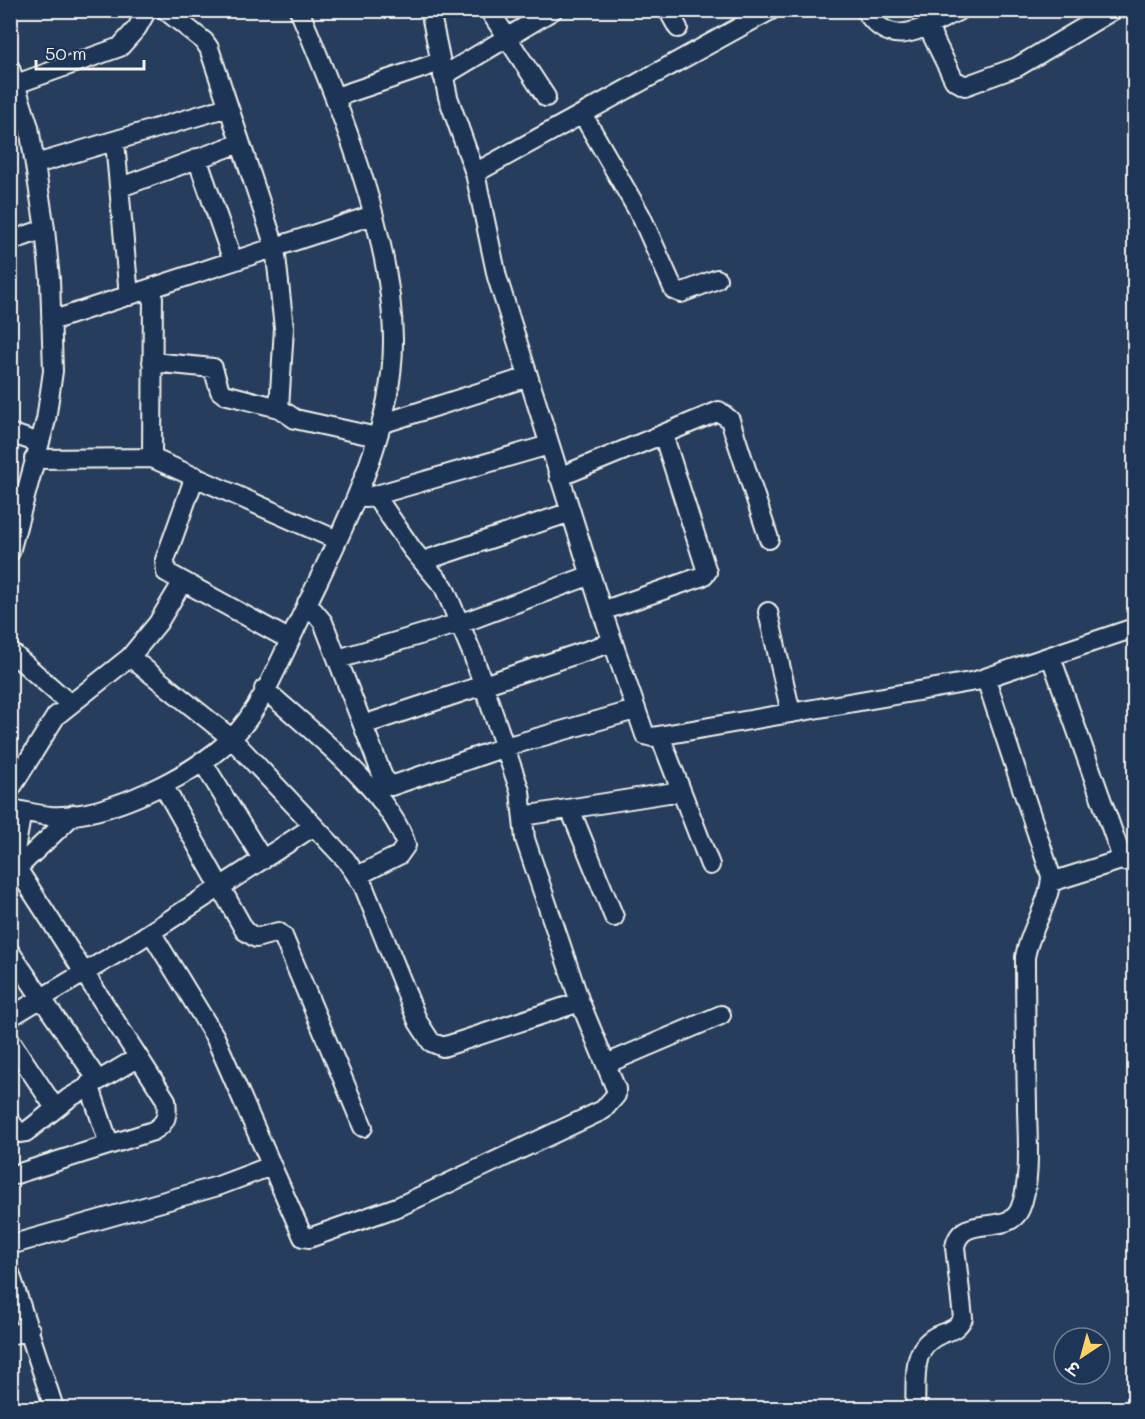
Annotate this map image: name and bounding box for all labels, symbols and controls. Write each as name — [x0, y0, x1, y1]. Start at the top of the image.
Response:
scale bar — [36, 33, 144, 71]
text: 50 m — [45, 41, 87, 65]
north arrow — [1052, 1326, 1112, 1386]
text: उ — [1061, 1356, 1085, 1381]

